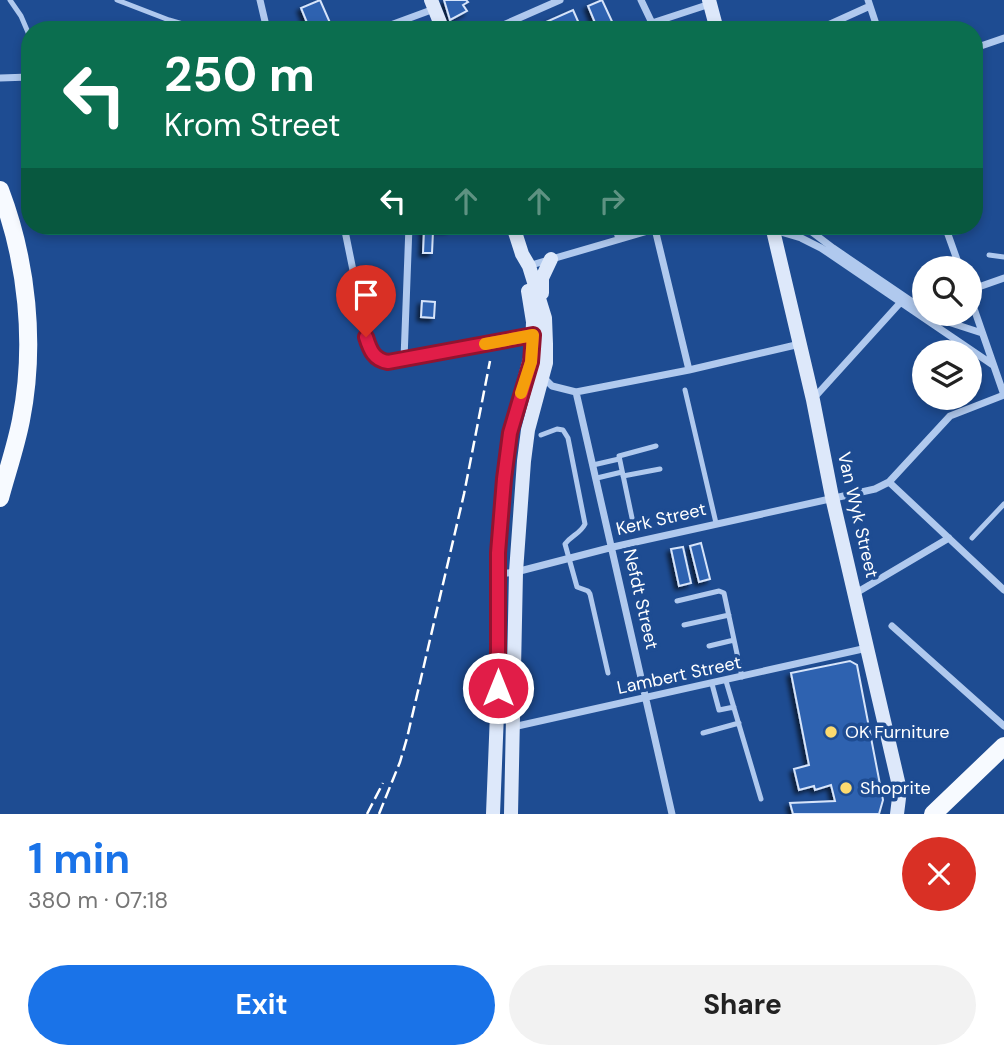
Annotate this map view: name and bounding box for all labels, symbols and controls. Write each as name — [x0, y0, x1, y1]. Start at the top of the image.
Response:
text: 250 m — [164, 42, 315, 106]
icon: left — [49, 49, 140, 140]
text: Krom Street — [164, 104, 341, 146]
icon: left — [374, 182, 412, 220]
icon: ahead — [447, 182, 485, 220]
icon: ahead — [520, 182, 558, 220]
icon: right — [593, 182, 631, 220]
map controls — [912, 256, 982, 410]
button: search — [912, 256, 982, 326]
pin — [336, 265, 396, 337]
icon: arrive — [347, 276, 385, 314]
button: layers — [912, 340, 982, 410]
street label: Van Wyk Street — [832, 450, 884, 580]
street label: Kerk Street — [614, 497, 708, 541]
street label: Nefdt Street — [618, 546, 664, 652]
street label: Lambert Street — [615, 650, 743, 700]
position arrow — [461, 651, 535, 725]
place label: OK Furniture — [845, 720, 949, 744]
marker: OK Furniture — [823, 724, 839, 740]
place label: Shoprite — [860, 776, 931, 800]
marker: Shoprite — [838, 780, 854, 796]
text: 1 min — [28, 831, 130, 886]
button: close — [902, 837, 976, 911]
text: 380 m · 07:18 — [28, 885, 168, 915]
button: Exit — [28, 965, 495, 1045]
button: Share — [509, 965, 976, 1045]

